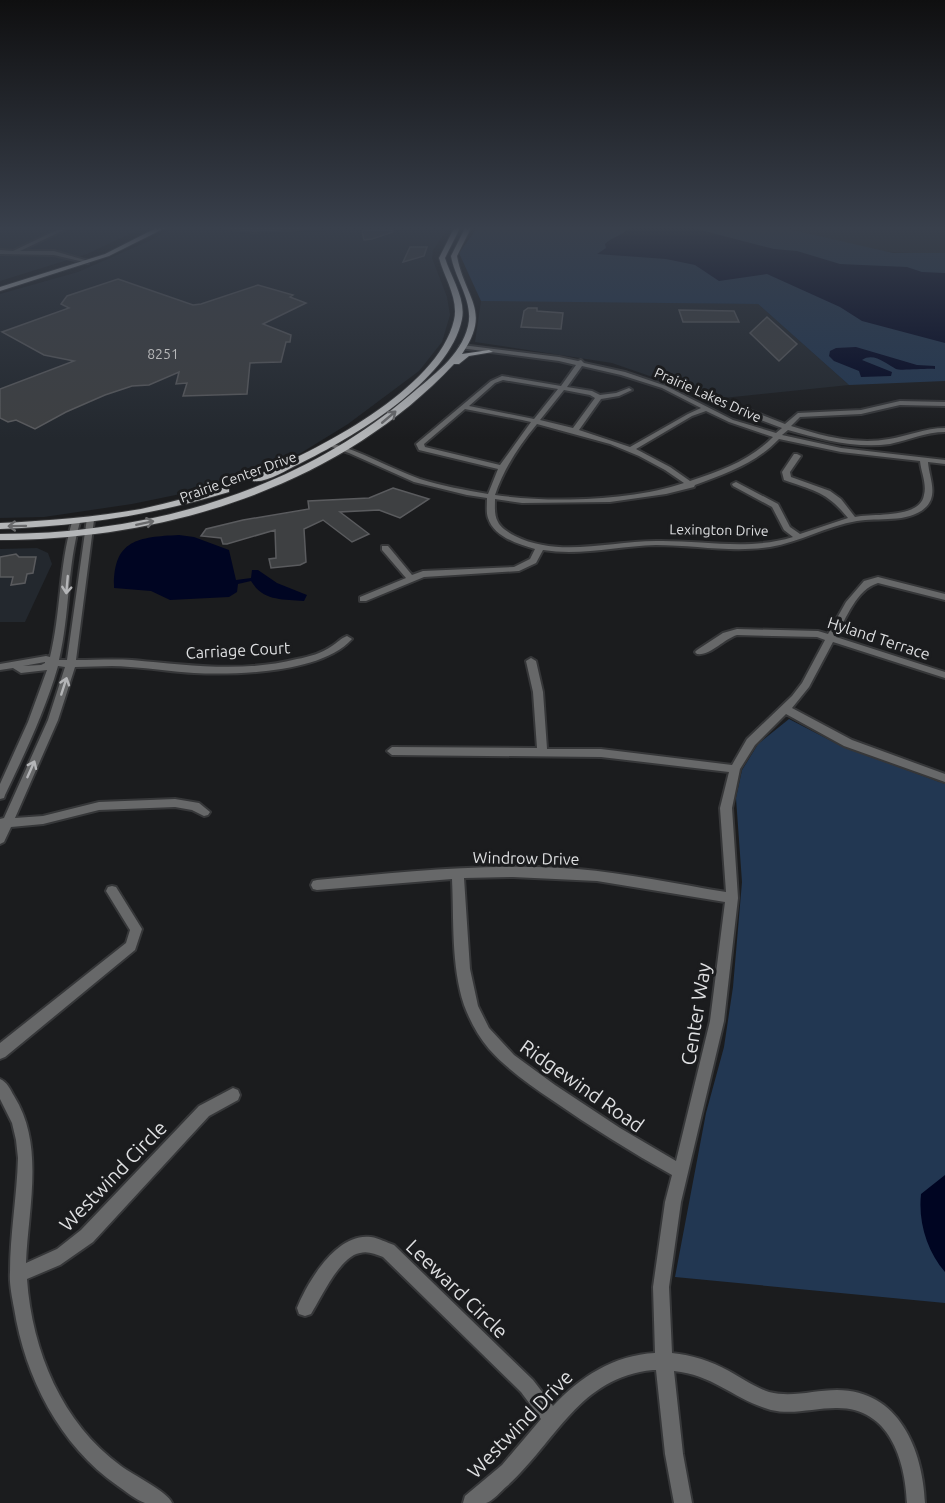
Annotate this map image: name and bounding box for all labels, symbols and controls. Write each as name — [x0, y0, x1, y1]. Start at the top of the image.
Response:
house number: 8251 — [147, 346, 179, 362]
street label: Prairie Lakes Drive — [652, 364, 764, 426]
one-way arrow — [381, 410, 397, 423]
street label: Prairie Center Drive — [177, 448, 299, 506]
one-way arrow — [135, 517, 155, 528]
one-way arrow — [7, 520, 27, 531]
street label: Lexington Drive — [669, 521, 769, 539]
one-way arrow — [61, 574, 72, 594]
street label: Hyland Terrace — [825, 613, 933, 663]
street label: Carriage Court — [185, 638, 291, 662]
one-way arrow — [59, 677, 70, 696]
one-way arrow — [26, 761, 37, 779]
street label: Windrow Drive — [472, 848, 580, 868]
street label: Center Way — [676, 961, 715, 1067]
street label: Ridgewind Road — [516, 1034, 649, 1137]
street label: Westwind Circle — [54, 1116, 171, 1235]
street label: Leeward Circle — [402, 1234, 513, 1343]
street label: Westwind Drive — [462, 1365, 577, 1482]

